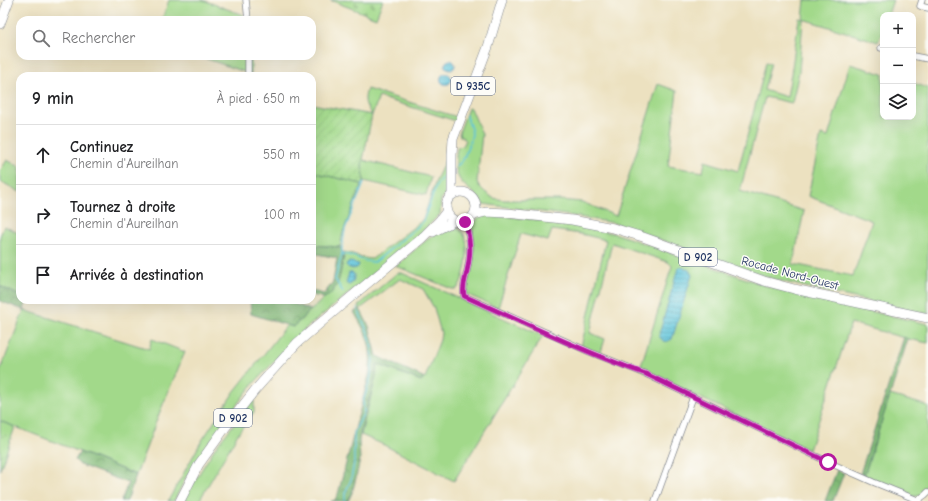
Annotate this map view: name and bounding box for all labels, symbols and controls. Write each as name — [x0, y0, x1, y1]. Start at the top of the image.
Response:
map controls — [880, 12, 916, 120]
button: + — [880, 12, 916, 48]
search box — [16, 16, 316, 60]
icon: search — [30, 27, 52, 49]
text: Rechercher — [62, 29, 135, 47]
button: − — [880, 48, 916, 84]
road number: D 935C — [451, 77, 495, 95]
button: layers — [880, 84, 916, 120]
text: 9 min — [32, 89, 74, 108]
text: À pied · 650 m — [217, 91, 300, 106]
text: Continuez — [70, 138, 133, 156]
icon: ahead — [32, 144, 54, 166]
text: 550 m — [263, 147, 300, 162]
text: Chemin d'Aureilhan — [70, 156, 178, 171]
text: Tournez à droite — [70, 198, 175, 216]
icon: right — [32, 204, 54, 226]
text: 100 m — [264, 207, 300, 222]
route end — [456, 213, 474, 231]
text: Chemin d'Aureilhan — [70, 216, 178, 231]
road number: D 902 — [679, 248, 717, 266]
street label: Rocade Nord-Ouest — [740, 253, 841, 293]
icon: arrive — [32, 264, 54, 286]
text: Arrivée à destination — [70, 266, 204, 284]
road number: D 902 — [214, 409, 252, 427]
route start — [819, 453, 837, 471]

